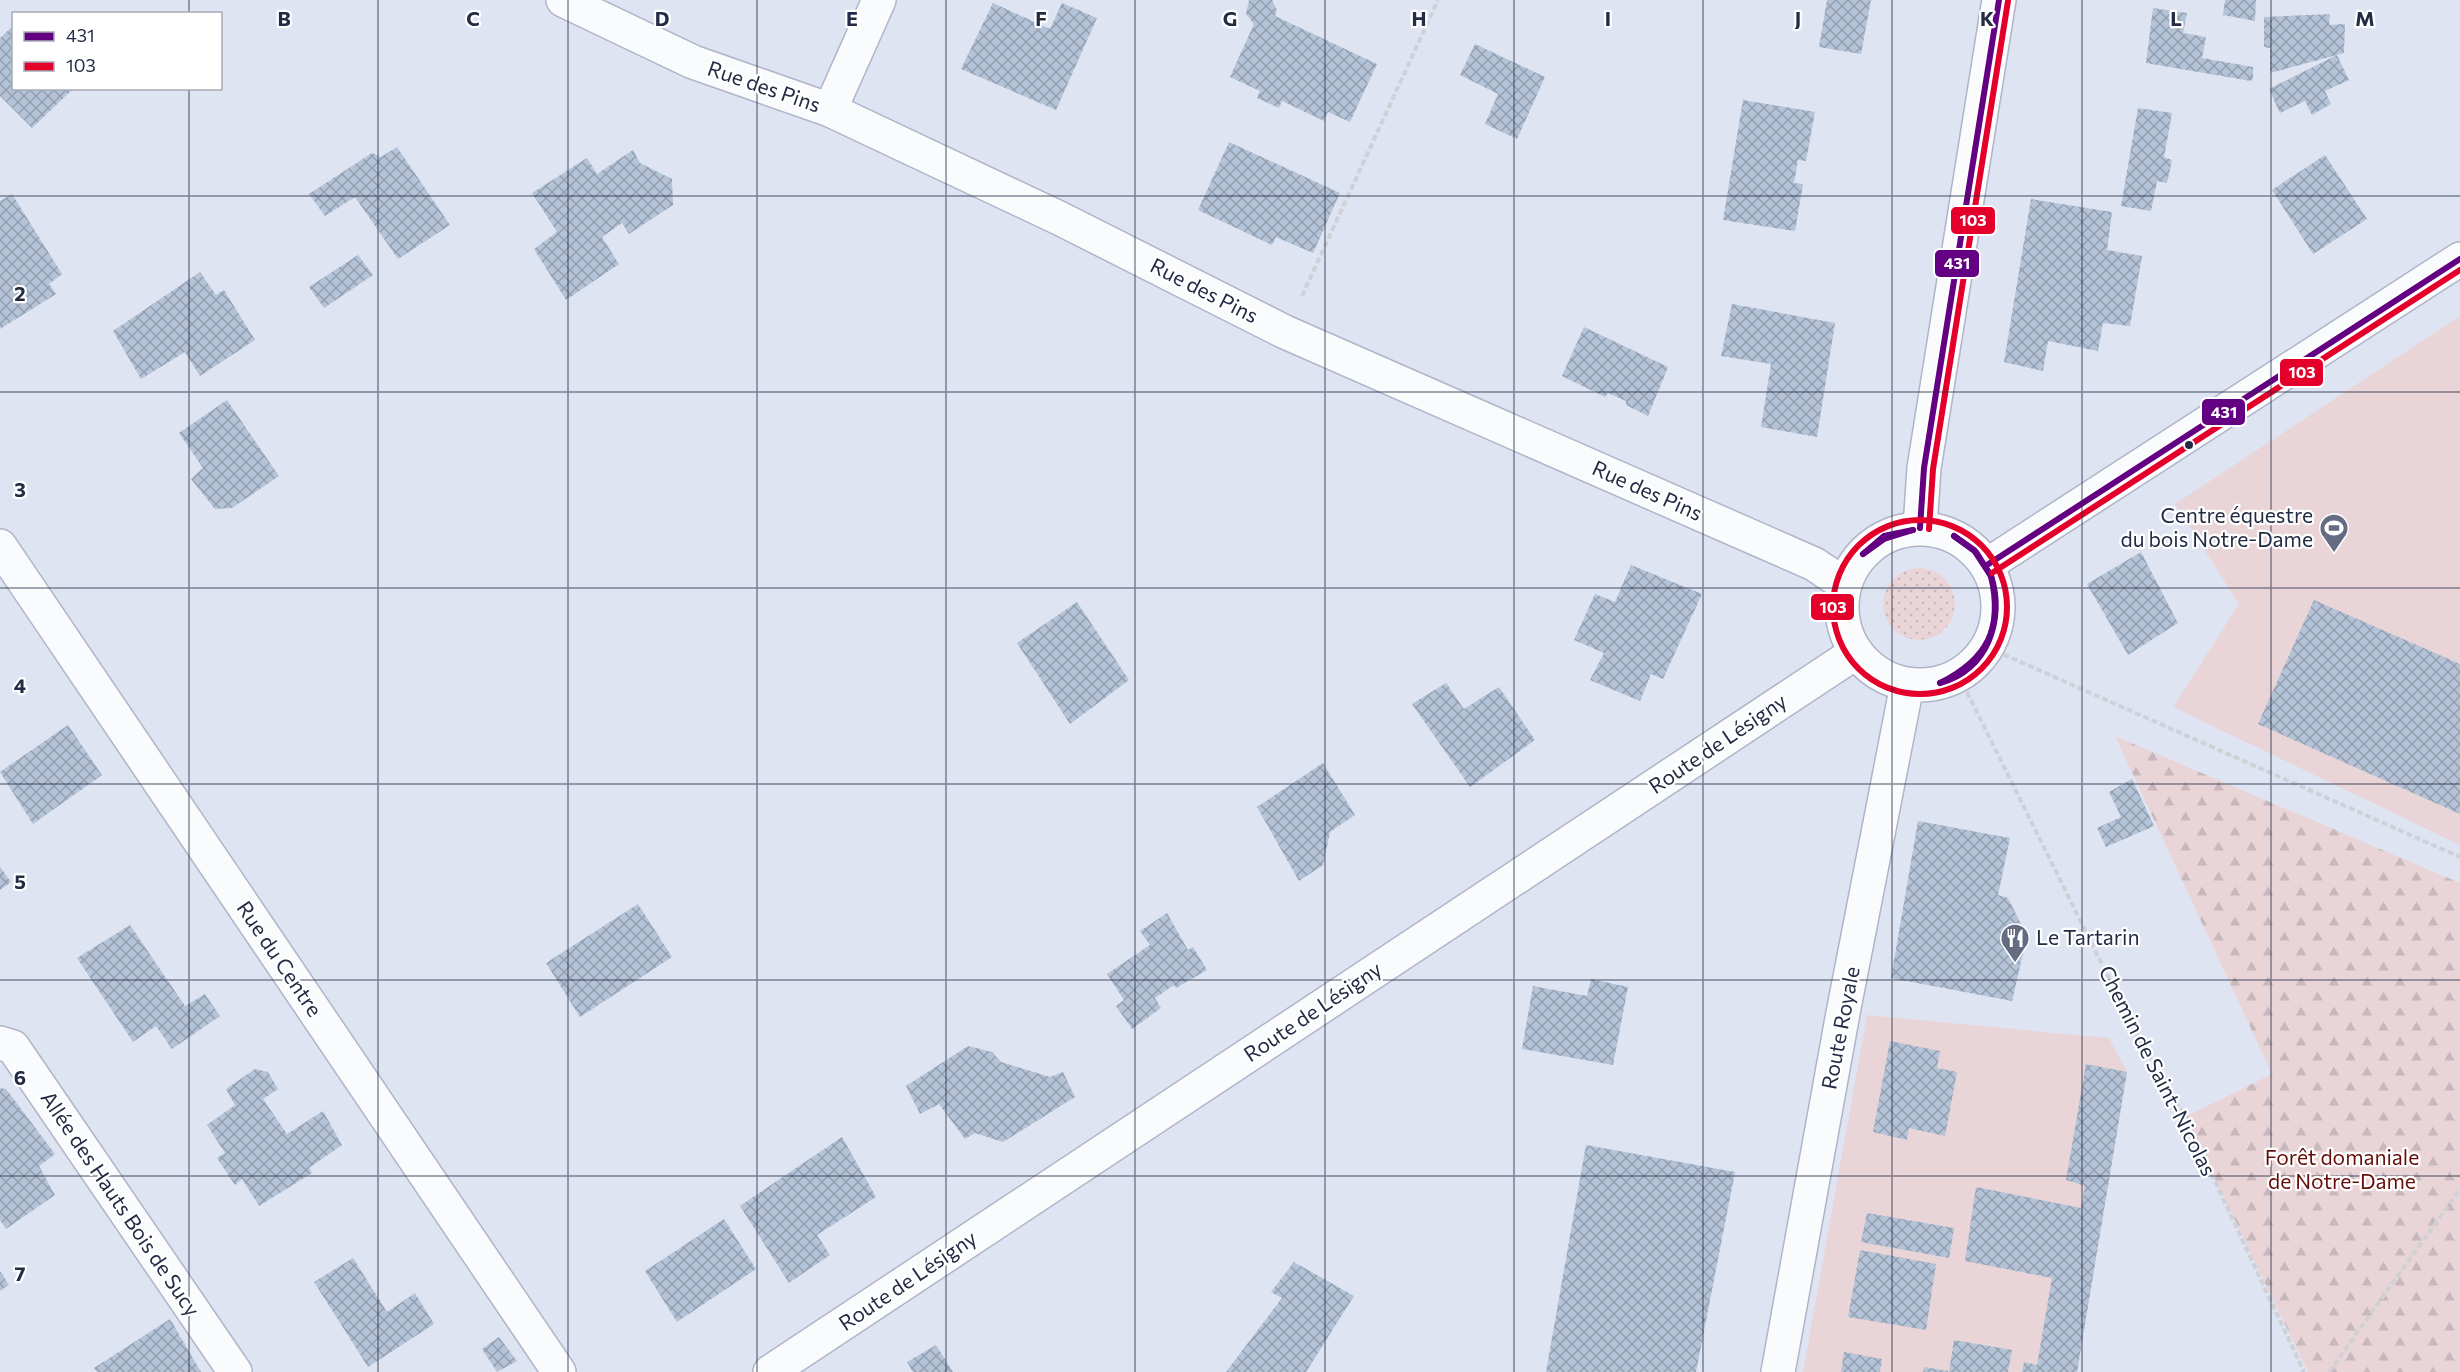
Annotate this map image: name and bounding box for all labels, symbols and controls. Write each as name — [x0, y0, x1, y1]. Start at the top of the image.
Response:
text: B — [277, 6, 291, 30]
text: C — [466, 6, 480, 30]
text: D — [655, 6, 669, 30]
text: E — [846, 6, 858, 30]
text: F — [1035, 6, 1047, 30]
text: G — [1223, 6, 1237, 30]
text: H — [1412, 6, 1427, 30]
text: I — [1605, 6, 1611, 30]
text: J — [1795, 6, 1801, 30]
text: K — [1980, 6, 1994, 30]
text: L — [2170, 6, 2182, 30]
text: M — [2355, 6, 2375, 30]
legend — [12, 12, 222, 90]
text: 431 — [66, 24, 95, 46]
text: 103 — [66, 54, 96, 76]
street label: Rue des Pins — [705, 55, 824, 117]
line badge: 103 — [1950, 206, 1996, 235]
text: 103 — [1959, 210, 1987, 229]
line badge: 431 — [1934, 249, 1980, 278]
street label: Rue des Pins — [1147, 252, 1263, 328]
text: 431 — [1944, 253, 1970, 272]
text: 2 — [14, 281, 26, 305]
line badge: 103 — [2279, 358, 2324, 387]
text: 103 — [2288, 362, 2316, 381]
line badge: 431 — [2201, 398, 2246, 426]
text: 431 — [2211, 402, 2237, 421]
unlabelled marker — [2183, 439, 2195, 451]
street label: Rue des Pins — [1589, 454, 1706, 525]
text: 3 — [14, 477, 26, 501]
place label: Centre équestre du bois Notre-Dame — [2121, 502, 2313, 551]
sports icon: Centre équestre du bois Notre-Dame — [2318, 512, 2350, 554]
line badge: 103 — [1810, 593, 1855, 621]
text: 103 — [1819, 597, 1847, 616]
text: 4 — [14, 673, 26, 697]
street label: Route de Lésigny — [1644, 687, 1791, 798]
text: 5 — [14, 869, 26, 893]
street label: Rue du Centre — [232, 896, 328, 1021]
restaurant icon: Le Tartarin — [1999, 922, 2031, 964]
place label: Le Tartarin — [2036, 924, 2140, 949]
street label: Route de Lésigny — [1239, 955, 1386, 1066]
street label: Chemin de Saint-Nicolas — [2094, 961, 2222, 1180]
street label: Route Royale — [1815, 964, 1864, 1091]
text: 6 — [14, 1065, 26, 1089]
street label: Allée des Hauts Bois de Sucy — [36, 1086, 206, 1321]
park label: Forêt domaniale de Notre-Dame — [2265, 1144, 2419, 1193]
street label: Route de Lésigny — [834, 1224, 981, 1335]
text: 7 — [15, 1261, 26, 1285]

